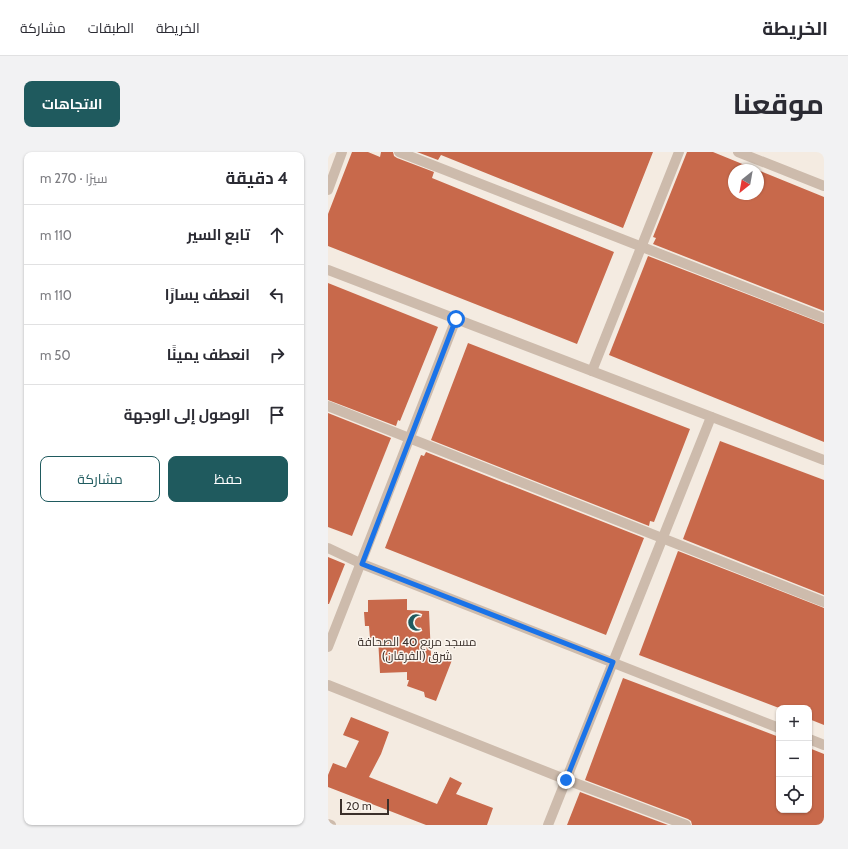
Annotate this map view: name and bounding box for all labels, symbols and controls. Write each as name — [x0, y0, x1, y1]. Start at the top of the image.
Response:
text: الخريطة — [762, 17, 828, 40]
text: مشاركة — [20, 19, 66, 37]
text: الطبقات — [88, 19, 134, 37]
text: الخريطة — [156, 19, 200, 37]
button: الاتجاهات — [24, 81, 120, 127]
text: موقعنا — [733, 87, 824, 121]
north arrow — [728, 164, 764, 200]
text: 4 دقيقة — [226, 168, 288, 188]
text: سيرًا · 270 m — [40, 170, 108, 186]
icon: ahead — [266, 224, 288, 246]
text: تابع السير — [187, 226, 250, 244]
text: 110 m — [40, 227, 72, 243]
icon: left — [266, 284, 288, 306]
text: انعطف يسارًا — [165, 286, 250, 304]
text: 110 m — [40, 287, 72, 303]
route start — [447, 310, 465, 328]
icon: right — [266, 344, 288, 366]
text: انعطف يمينًا — [167, 346, 250, 364]
text: 50 m — [40, 347, 70, 363]
icon: arrive — [266, 404, 288, 426]
text: الوصول إلى الوجهة — [124, 406, 250, 424]
button: مشاركة — [40, 456, 160, 502]
button: حفظ — [168, 456, 288, 502]
mosque icon: مسجد مربع 40 الصحافة شرق (الفرقان) — [407, 612, 427, 632]
place label: مسجد مربع 40 الصحافة شرق (الفرقان) — [358, 634, 476, 663]
map controls — [776, 705, 812, 813]
button: + — [776, 705, 812, 741]
button: − — [776, 741, 812, 777]
route end — [557, 771, 575, 789]
button: locate — [776, 777, 812, 813]
scale bar — [340, 797, 389, 816]
text: 20 m — [346, 799, 372, 813]

